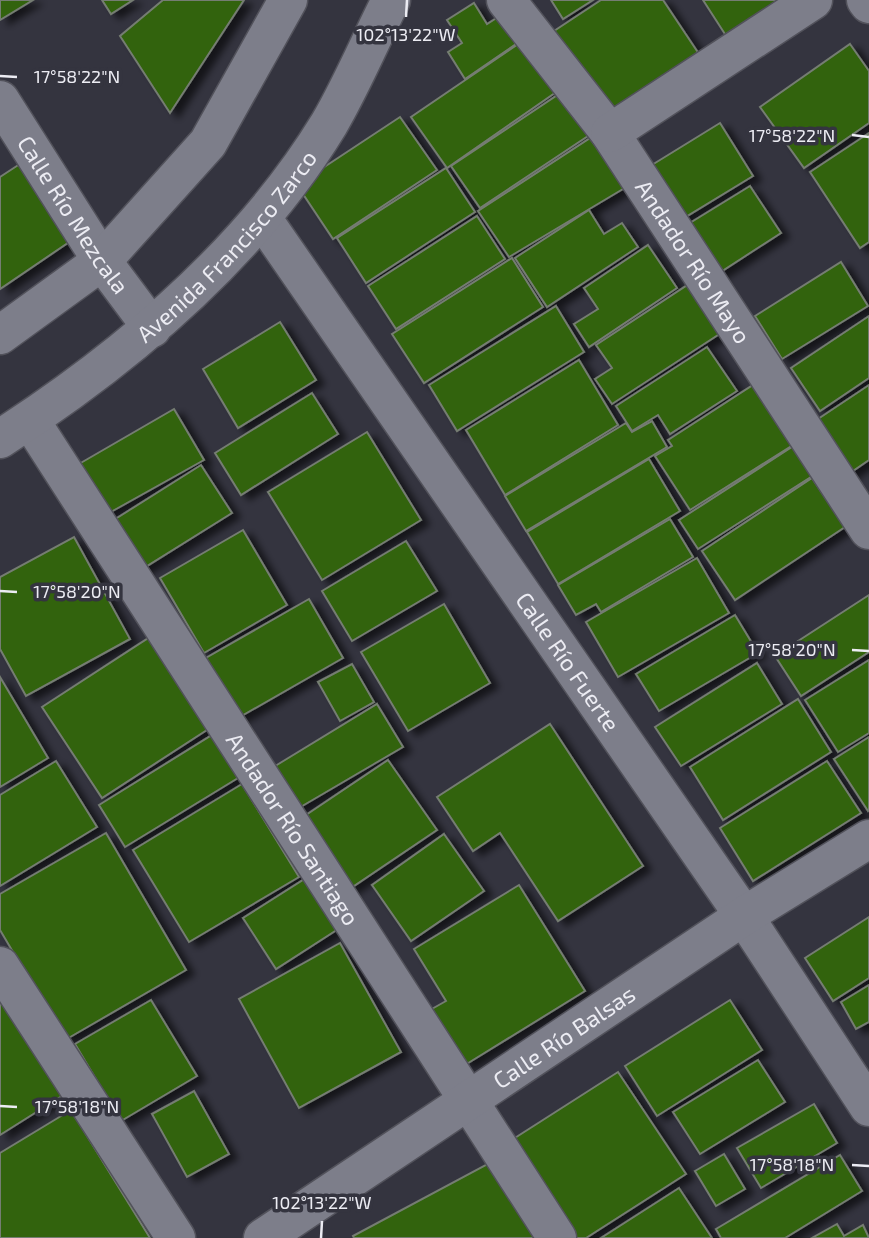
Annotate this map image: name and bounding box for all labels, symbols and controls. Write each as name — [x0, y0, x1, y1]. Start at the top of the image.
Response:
text: 102°13'22"W — [356, 23, 456, 45]
text: 17°58'22"N — [34, 65, 120, 87]
text: 17°58'22"N — [749, 124, 835, 146]
street label: Calle Río Mezcala — [12, 130, 135, 299]
street label: Avenida Francisco Zarco — [131, 145, 322, 348]
street label: Andador Río Mayo — [630, 174, 757, 348]
text: 17°58'20"N — [33, 580, 121, 602]
street label: Calle Río Fuerte — [510, 587, 626, 737]
text: 17°58'20"N — [748, 638, 836, 660]
street label: Andador Río Santiago — [221, 727, 366, 930]
street label: Calle Río Balsas — [488, 979, 640, 1094]
text: 17°58'18"N — [35, 1095, 119, 1117]
text: 17°58'18"N — [750, 1153, 834, 1175]
text: 102°13'22"W — [272, 1191, 372, 1213]

